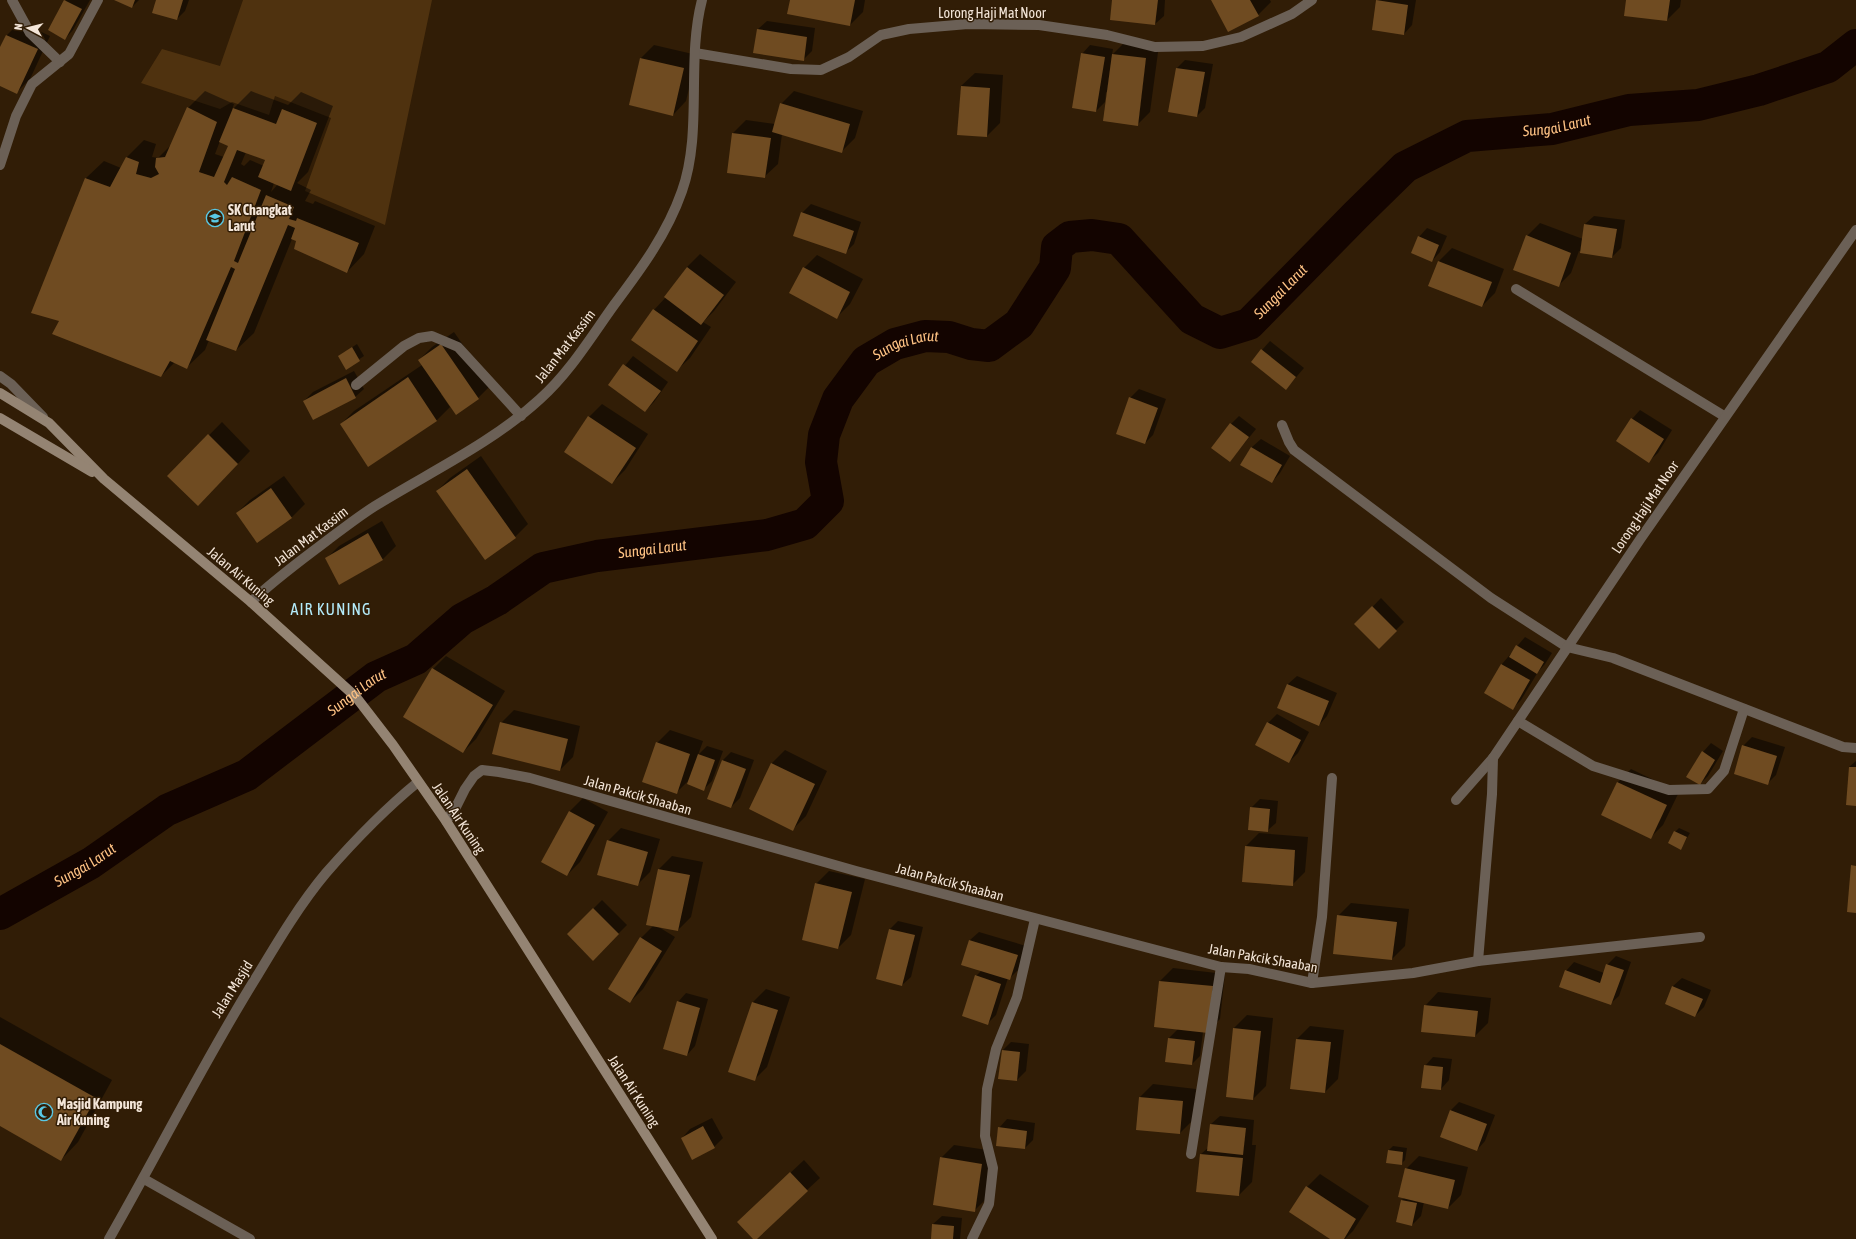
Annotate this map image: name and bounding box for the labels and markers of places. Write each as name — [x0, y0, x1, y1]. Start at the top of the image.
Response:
place label: SK Changkat Larut — [228, 202, 292, 234]
school or university icon: SK Changkat Larut — [205, 208, 225, 228]
place label: Masjid Kampung Air Kuning — [56, 1096, 143, 1128]
mosque icon: Masjid Kampung Air Kuning — [34, 1102, 54, 1122]

